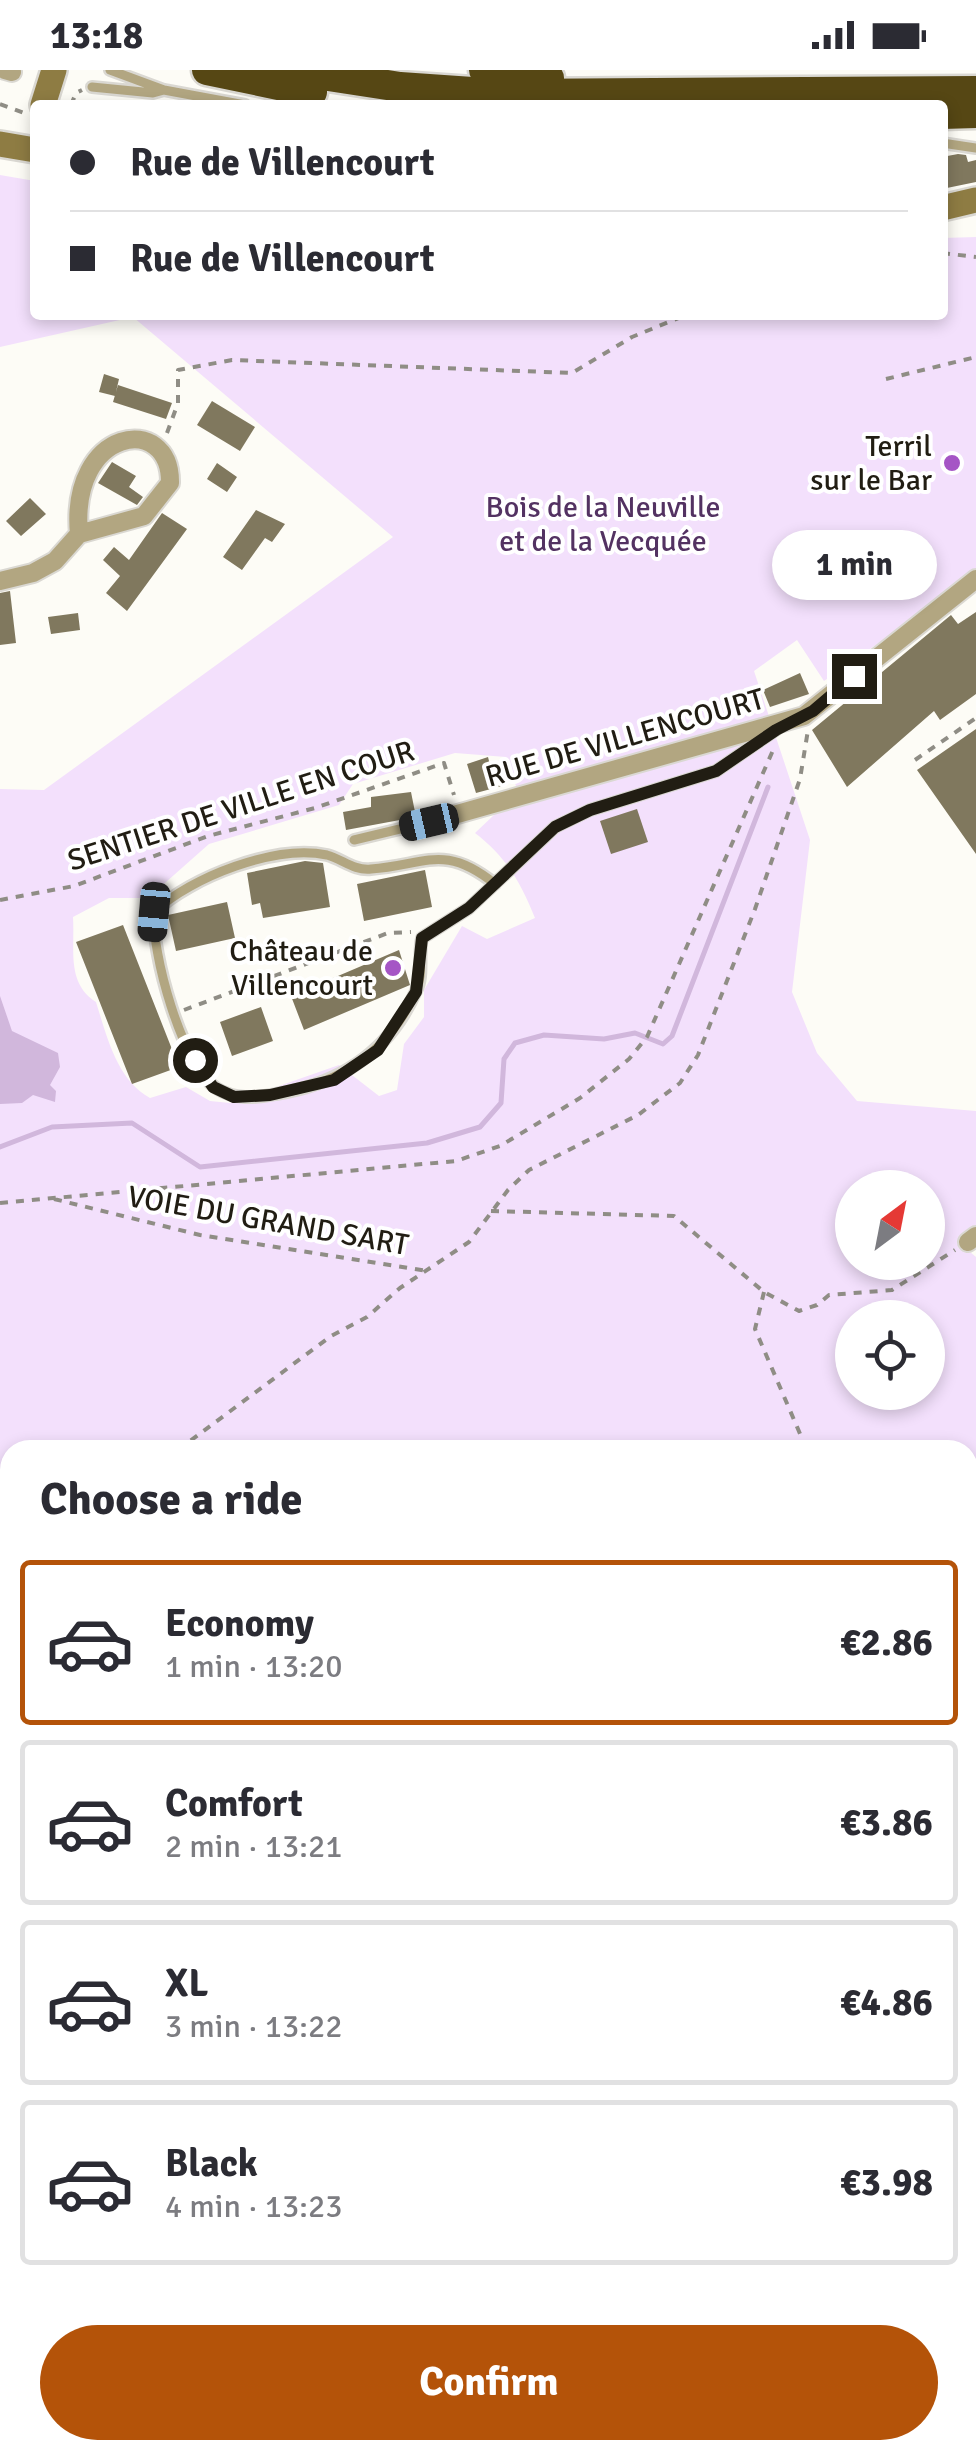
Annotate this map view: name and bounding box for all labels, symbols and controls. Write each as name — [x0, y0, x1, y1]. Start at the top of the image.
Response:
text: 13:18 — [50, 12, 143, 59]
text: Rue de Villencourt — [130, 139, 435, 186]
text: Rue de Villencourt — [130, 235, 435, 282]
place label: Terril sur le Bar — [810, 428, 932, 499]
marker: Terril sur le Bar — [941, 452, 963, 474]
park label: Bois de la Neuville et de la Vecquée — [486, 489, 721, 560]
callout: 1 min — [772, 531, 936, 601]
text: 1 min — [816, 545, 893, 584]
route end — [832, 654, 877, 699]
street label: RUE DE VILLENCOURT — [481, 680, 769, 796]
street label: SENTIER DE VILLE EN COUR — [63, 732, 419, 880]
car — [396, 801, 462, 843]
car — [136, 881, 172, 943]
place label: Château de Villencourt — [229, 933, 373, 1004]
marker: Château de Villencourt — [382, 957, 404, 979]
route start — [173, 1038, 218, 1083]
north arrow — [835, 1170, 945, 1280]
map controls — [835, 1170, 945, 1410]
street label: VOIE DU GRAND SART — [125, 1178, 412, 1264]
button: locate — [835, 1300, 945, 1410]
text: Choose a ride — [40, 1472, 303, 1527]
icon: car — [45, 1598, 135, 1688]
text: Economy — [165, 1600, 314, 1647]
text: €2.86 — [840, 1619, 933, 1666]
text: 1 min · 13:20 — [165, 1647, 343, 1686]
icon: car — [45, 1778, 135, 1868]
text: Comfort — [165, 1780, 303, 1827]
text: €3.86 — [840, 1799, 933, 1846]
text: 2 min · 13:21 — [165, 1827, 343, 1866]
icon: car — [45, 1958, 135, 2048]
text: XL — [165, 1960, 208, 2007]
text: €4.86 — [840, 1979, 933, 2026]
text: 3 min · 13:22 — [165, 2007, 343, 2046]
icon: car — [45, 2138, 135, 2228]
text: Black — [165, 2140, 258, 2187]
text: €3.98 — [840, 2159, 933, 2206]
text: 4 min · 13:23 — [165, 2187, 343, 2226]
button: Confirm — [40, 2325, 938, 2440]

